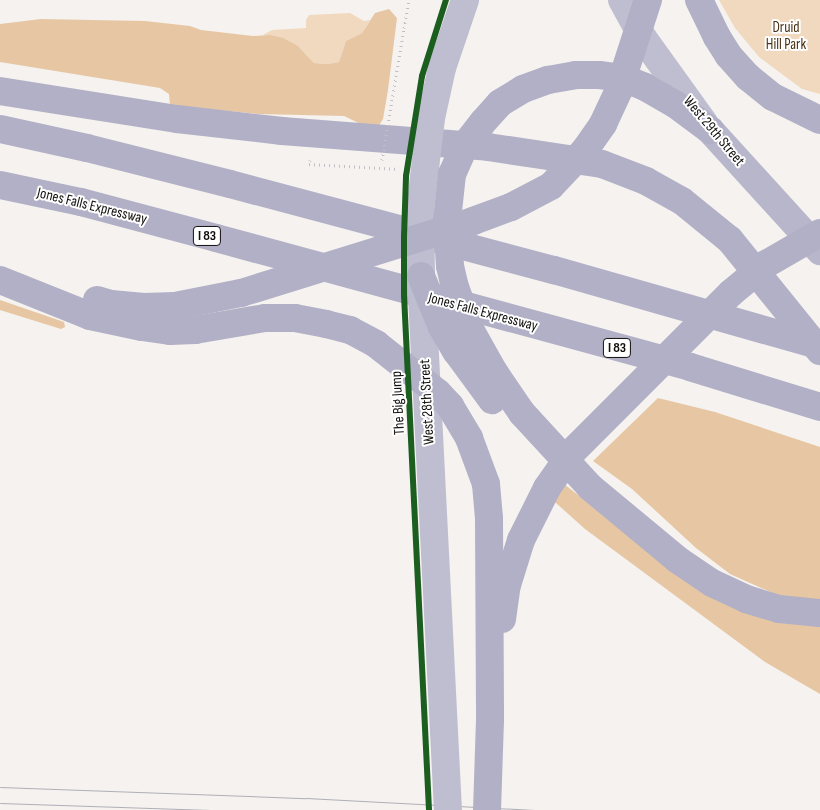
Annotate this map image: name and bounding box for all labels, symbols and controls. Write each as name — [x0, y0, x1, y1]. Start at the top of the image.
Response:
park label: Druid Hill Park — [766, 18, 806, 53]
street label: West 29th Street — [680, 92, 748, 170]
street label: Jones Falls Expressway — [35, 184, 149, 228]
road number: I 83 — [192, 225, 222, 248]
street label: Jones Falls Expressway — [426, 289, 540, 335]
road number: I 83 — [602, 336, 632, 359]
street label: West 28th Street — [416, 359, 438, 445]
street label: The Big Jump — [387, 371, 409, 435]

